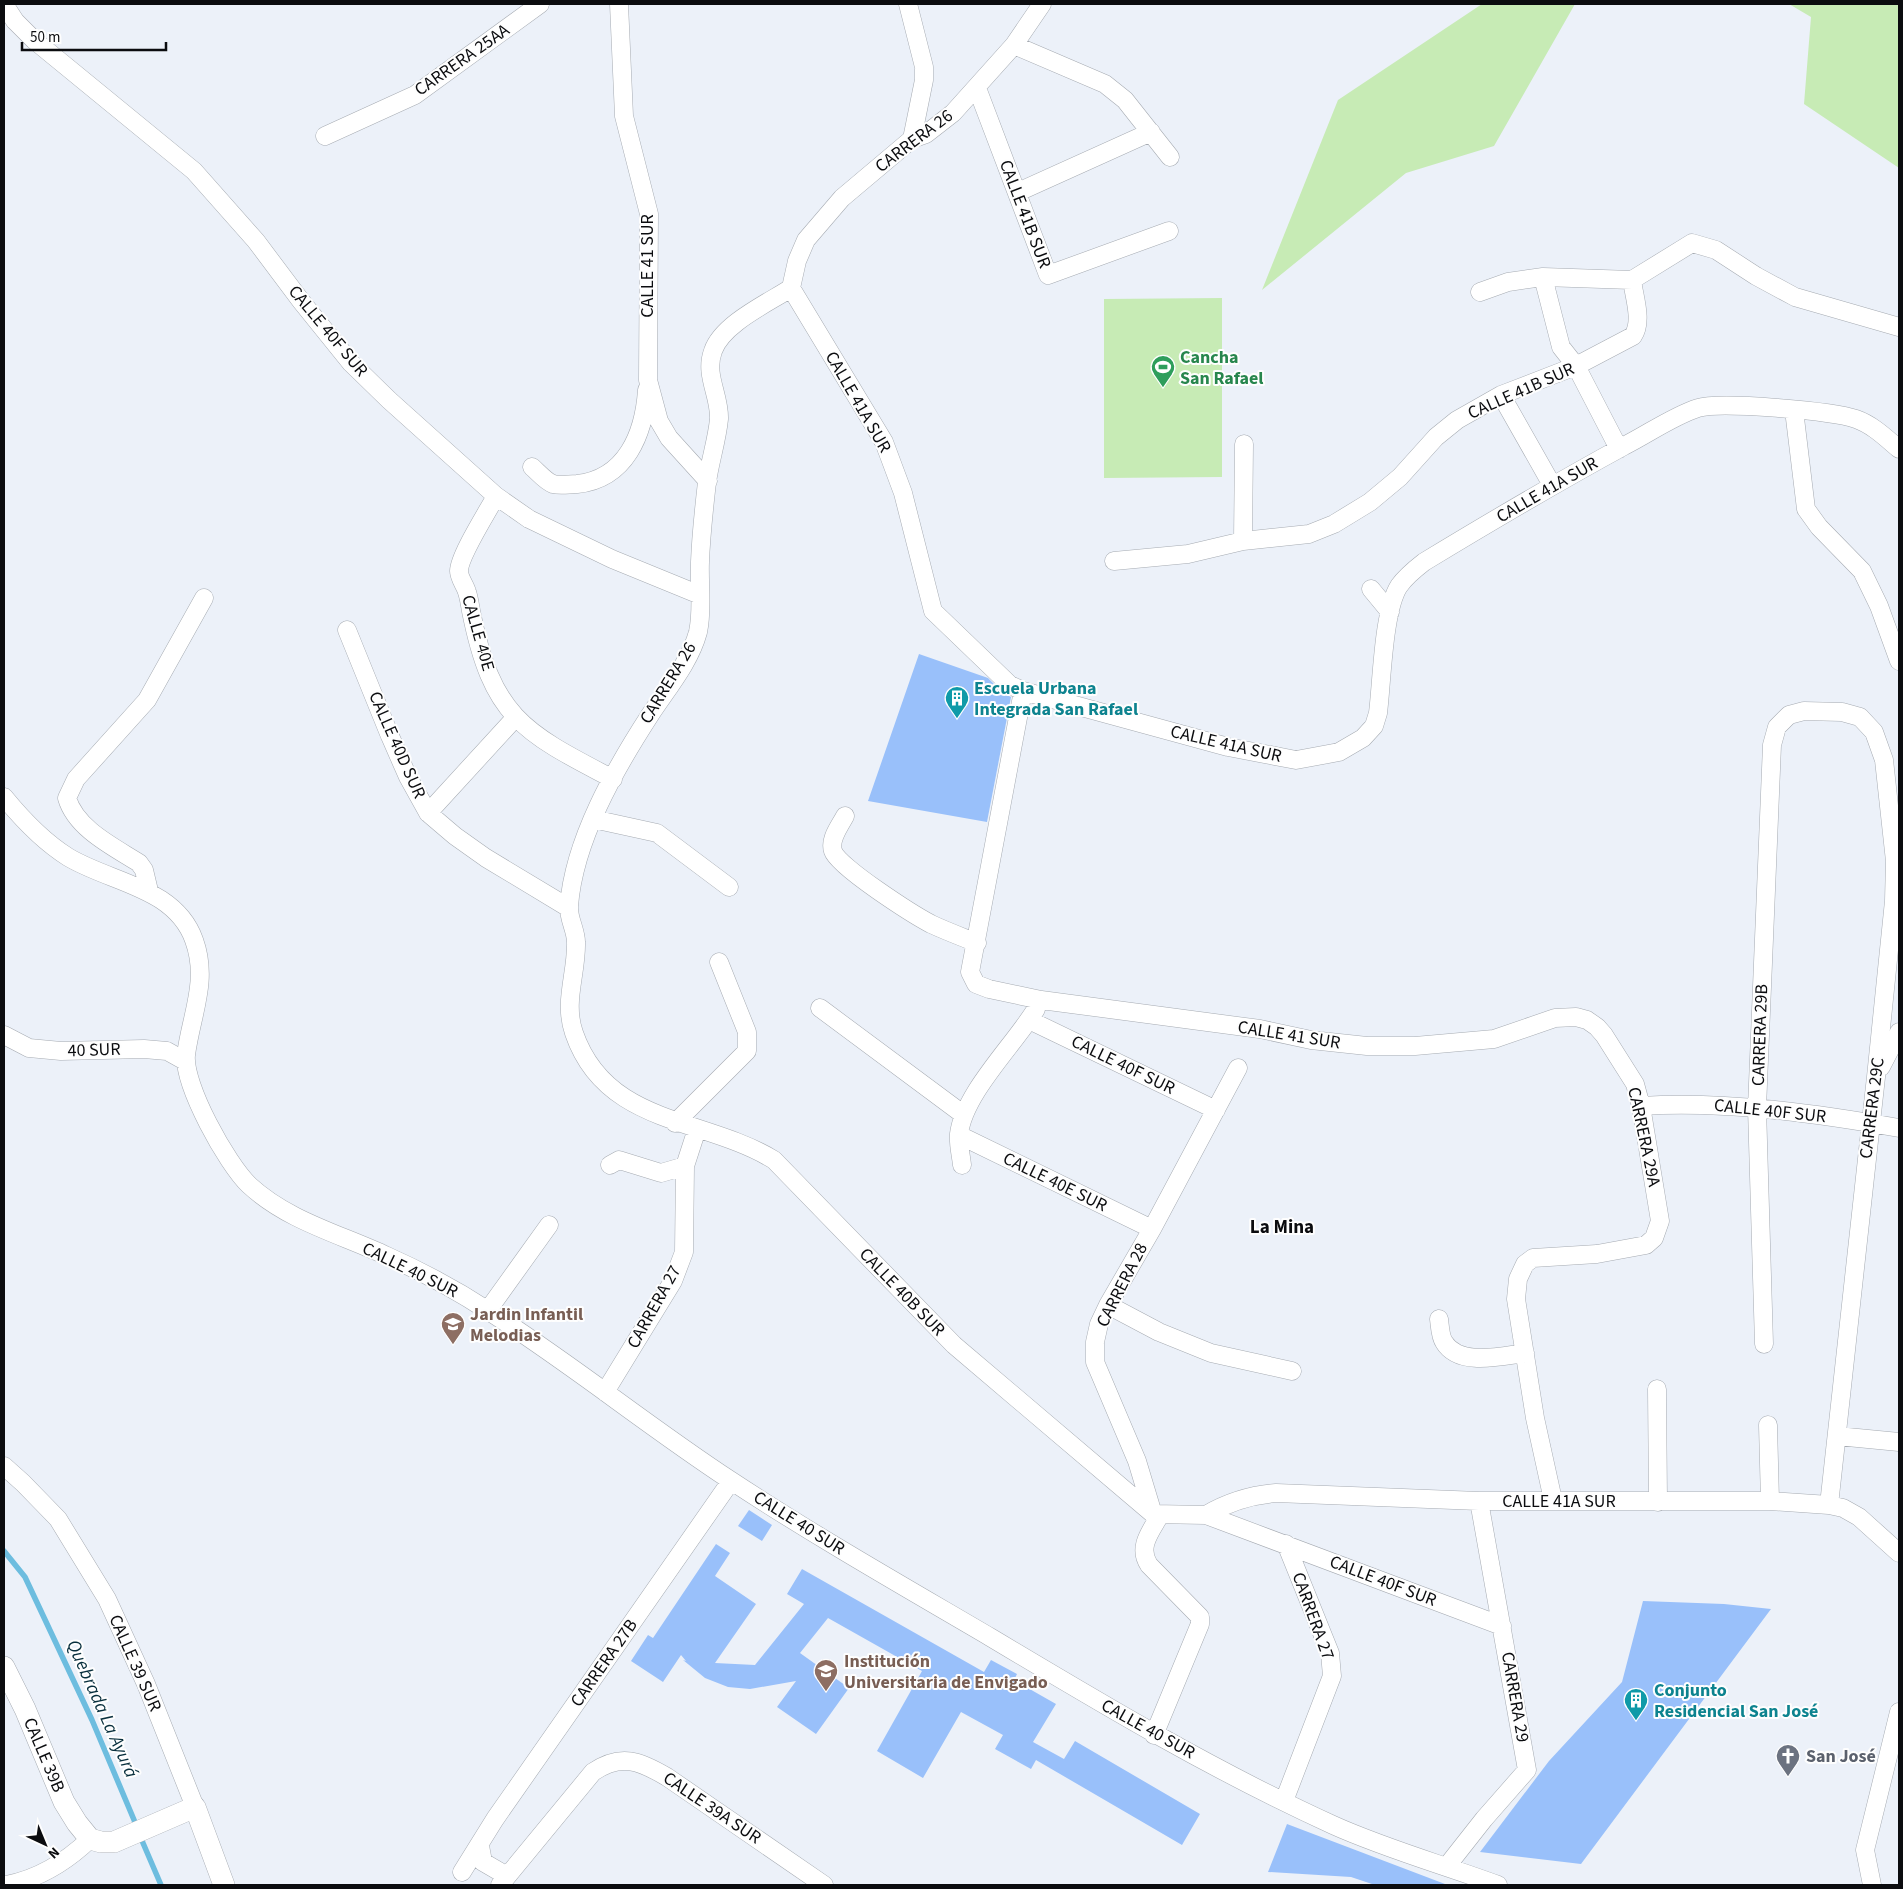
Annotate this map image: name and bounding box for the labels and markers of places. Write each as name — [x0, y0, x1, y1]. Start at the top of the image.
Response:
place label: Cancha San Rafael — [1180, 345, 1264, 391]
sports icon: Cancha San Rafael — [1150, 354, 1176, 388]
place label: Escuela Urbana Integrada San Rafael — [974, 676, 1138, 722]
building icon: Escuela Urbana Integrada San Rafael — [944, 685, 970, 719]
place label: Jardin Infantil Melodias — [470, 1302, 583, 1348]
school or university icon: Jardin Infantil Melodias — [440, 1311, 466, 1345]
place label: Institución Universitaria de Envigado — [844, 1649, 1048, 1695]
school or university icon: Institución Universitaria de Envigado — [813, 1658, 839, 1692]
place label: Conjunto Residencial San José — [1654, 1678, 1818, 1724]
building icon: Conjunto Residencial San José — [1623, 1687, 1649, 1721]
church icon: San José — [1775, 1743, 1801, 1777]
place label: San José — [1806, 1744, 1876, 1769]

